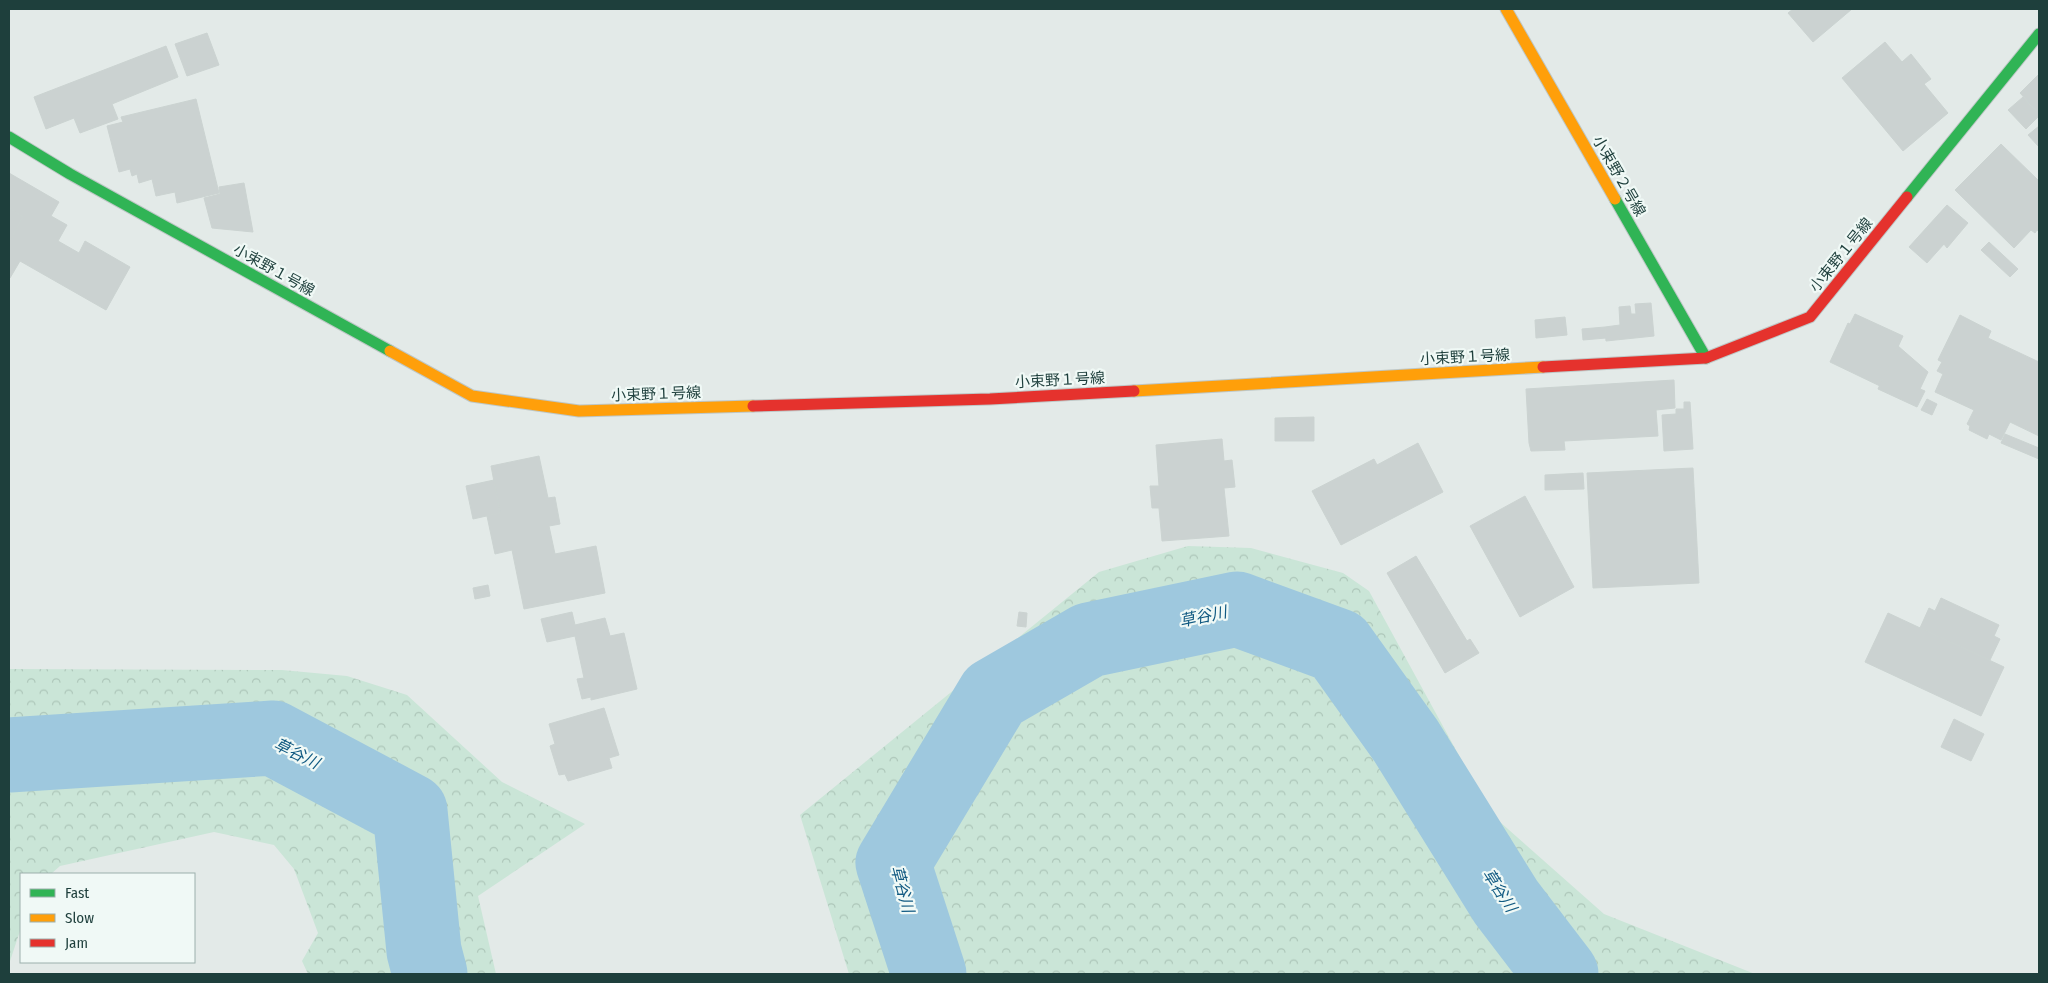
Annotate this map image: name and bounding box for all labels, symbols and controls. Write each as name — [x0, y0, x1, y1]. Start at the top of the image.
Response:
street label: 小束野２号線 — [1589, 133, 1649, 219]
street label: 小束野１号線 — [1806, 214, 1876, 296]
street label: 小束野１号線 — [230, 240, 318, 300]
street label: 小束野１号線 — [1420, 346, 1510, 368]
street label: 小束野１号線 — [1015, 369, 1105, 391]
street label: 小束野１号線 — [611, 383, 701, 405]
water label: 草谷川 — [1178, 602, 1231, 631]
water label: 草谷川 — [271, 734, 324, 773]
water label: 草谷川 — [887, 863, 918, 917]
water label: 草谷川 — [1479, 865, 1522, 917]
legend — [20, 873, 195, 963]
text: Fast — [65, 884, 89, 902]
text: Slow — [65, 909, 94, 927]
text: Jam — [65, 934, 88, 952]

